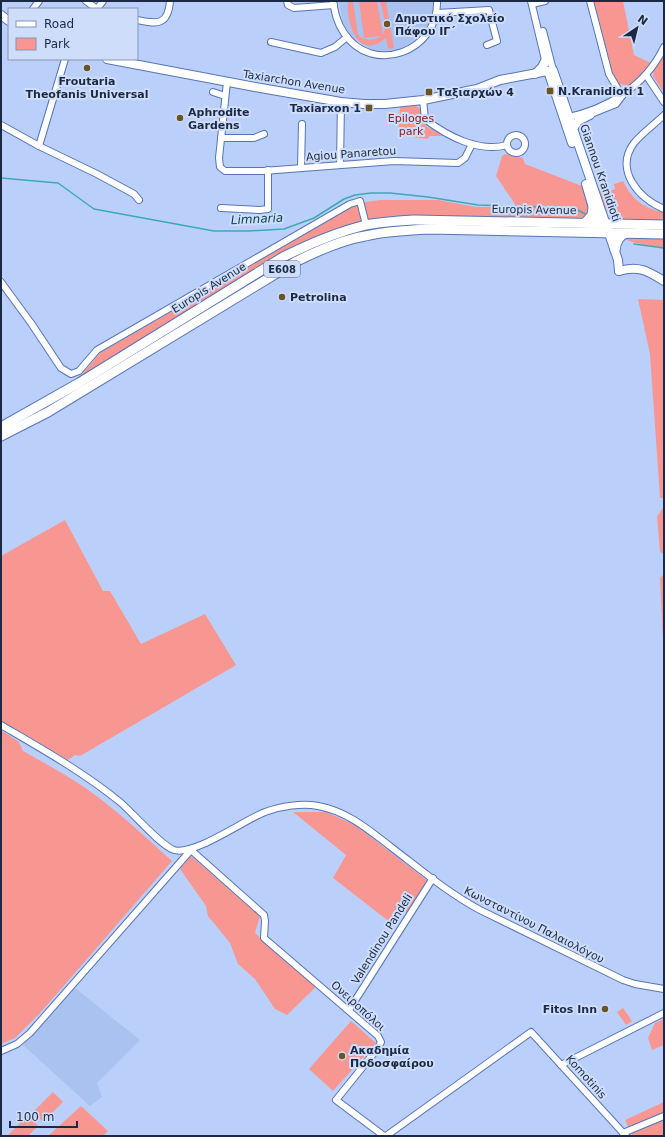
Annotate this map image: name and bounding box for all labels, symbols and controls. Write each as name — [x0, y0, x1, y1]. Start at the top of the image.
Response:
legend — [8, 8, 138, 60]
north arrow — [617, 8, 657, 48]
place label: Δημοτικό Σχολείο Πάφου ΙΓ΄ — [395, 12, 505, 38]
text: N — [635, 12, 650, 28]
text: Road — [44, 17, 74, 31]
marker: Δημοτικό Σχολείο Πάφου ΙΓ΄ — [382, 19, 392, 29]
text: Park — [44, 37, 70, 51]
marker: Froutaria Theofanis Universal — [82, 63, 92, 73]
street label: Taxiarchon Avenue — [241, 67, 346, 97]
place label: Froutaria Theofanis Universal — [26, 75, 148, 101]
place label: N.Kranidioti 1 — [558, 85, 644, 98]
place label: Ταξιαρχών 4 — [437, 86, 514, 99]
marker: N.Kranidioti 1 — [545, 86, 555, 96]
marker: Ταξιαρχών 4 — [424, 87, 434, 97]
place label: Taxiarxon 1 — [290, 102, 361, 115]
marker: Taxiarxon 1 — [364, 103, 374, 113]
place label: Aphrodite Gardens — [188, 106, 250, 132]
park label: Epiloges park — [388, 112, 434, 138]
marker: Aphrodite Gardens — [175, 113, 185, 123]
street label: Giannou Kranidioti — [577, 123, 623, 223]
street label: Agiou Panaretou — [305, 144, 397, 164]
street label: Europis Avenue — [491, 203, 577, 217]
water label: Limnaria — [231, 211, 283, 227]
street label: Europis Avenue — [169, 260, 249, 316]
road number: E608 — [264, 261, 300, 277]
place label: Petrolina — [290, 291, 347, 304]
marker: Petrolina — [277, 292, 287, 302]
street label: Κωνσταντίνου Παλαιολόγου — [462, 884, 606, 966]
street label: Valendinou Pandeli — [349, 891, 415, 987]
street label: Ονειροπόλοι — [328, 978, 388, 1034]
place label: Fitos Inn — [543, 1003, 597, 1016]
marker: Fitos Inn — [600, 1004, 610, 1014]
place label: Ακαδημία Ποδοσφαίρου — [350, 1044, 434, 1070]
marker: Ακαδημία Ποδοσφαίρου — [337, 1051, 347, 1061]
street label: Komotinis — [563, 1053, 609, 1102]
scale bar — [10, 1103, 77, 1129]
text: 100 m — [16, 1110, 54, 1124]

